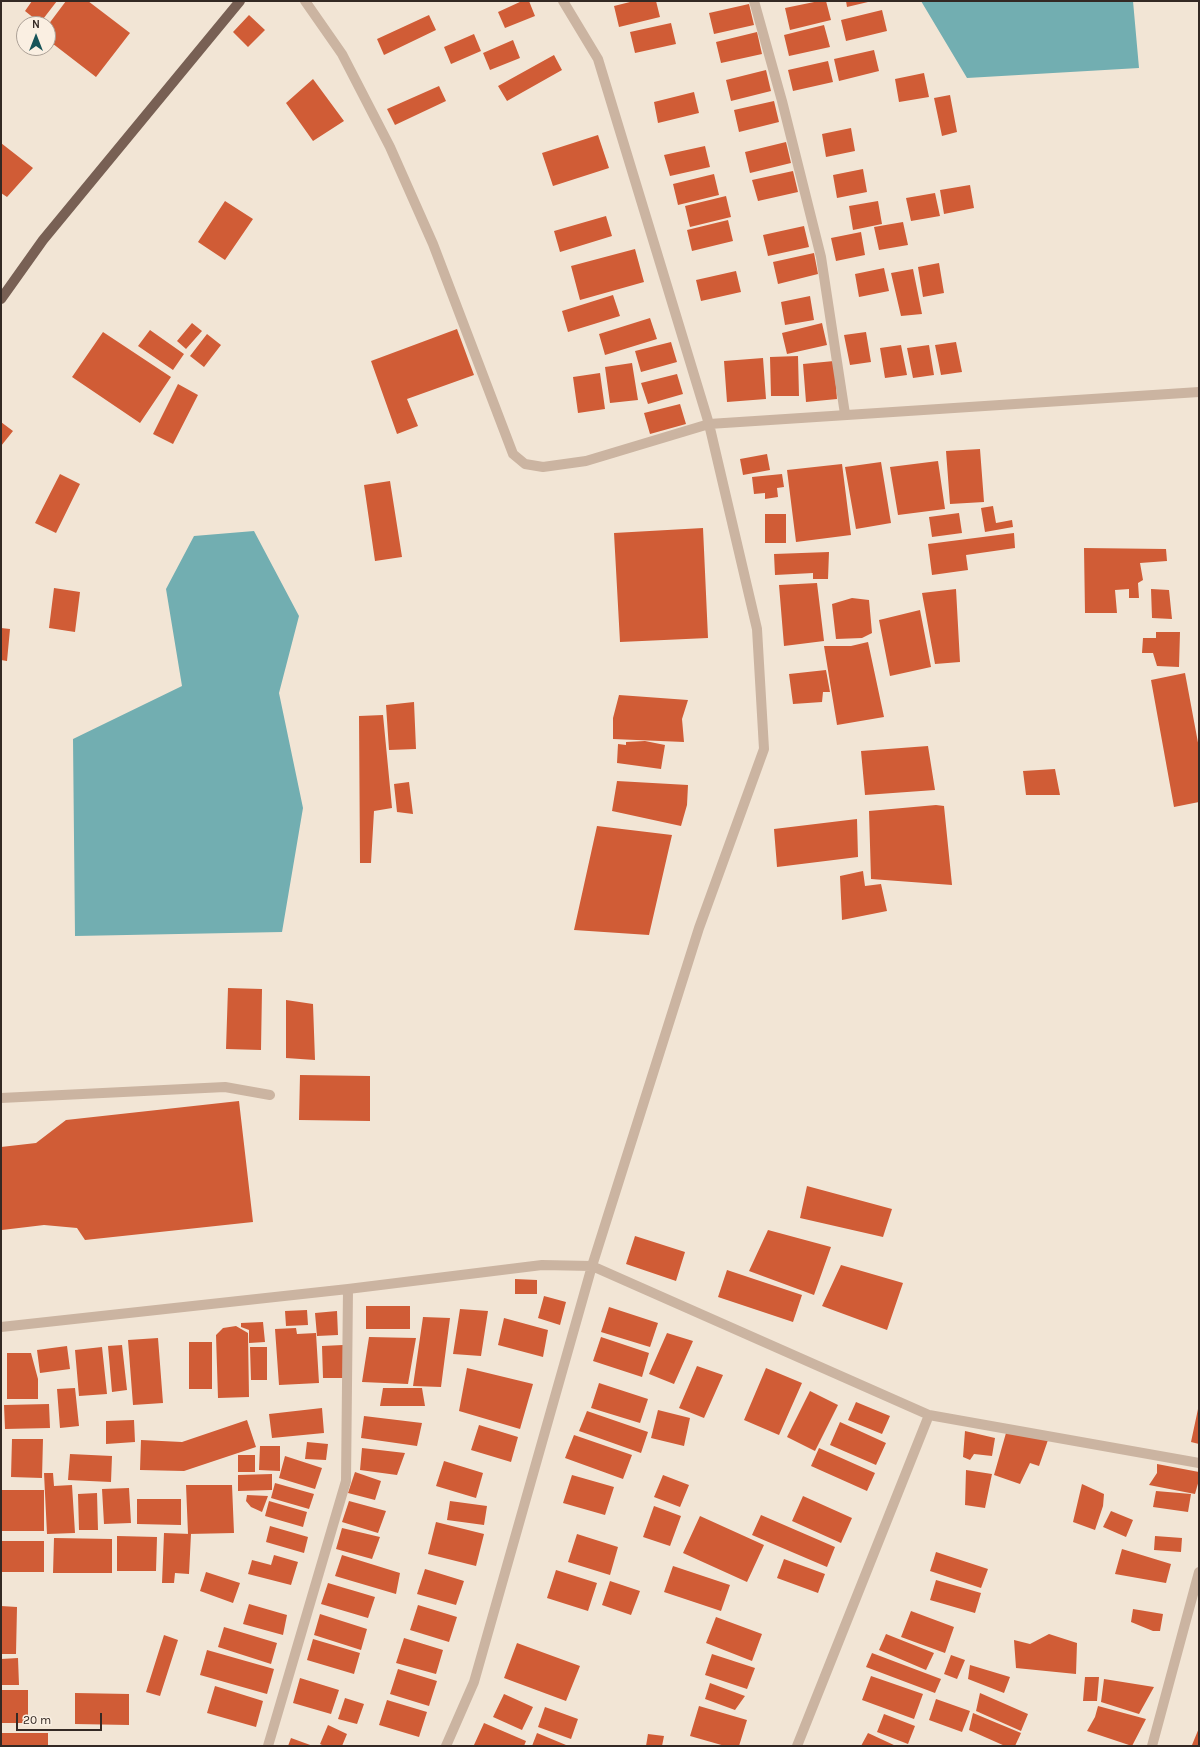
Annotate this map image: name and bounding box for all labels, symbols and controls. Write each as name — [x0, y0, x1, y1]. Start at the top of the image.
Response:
north arrow — [16, 16, 56, 56]
text: N — [32, 18, 40, 31]
scale bar — [18, 1705, 104, 1731]
text: 20 m — [23, 1713, 51, 1727]

